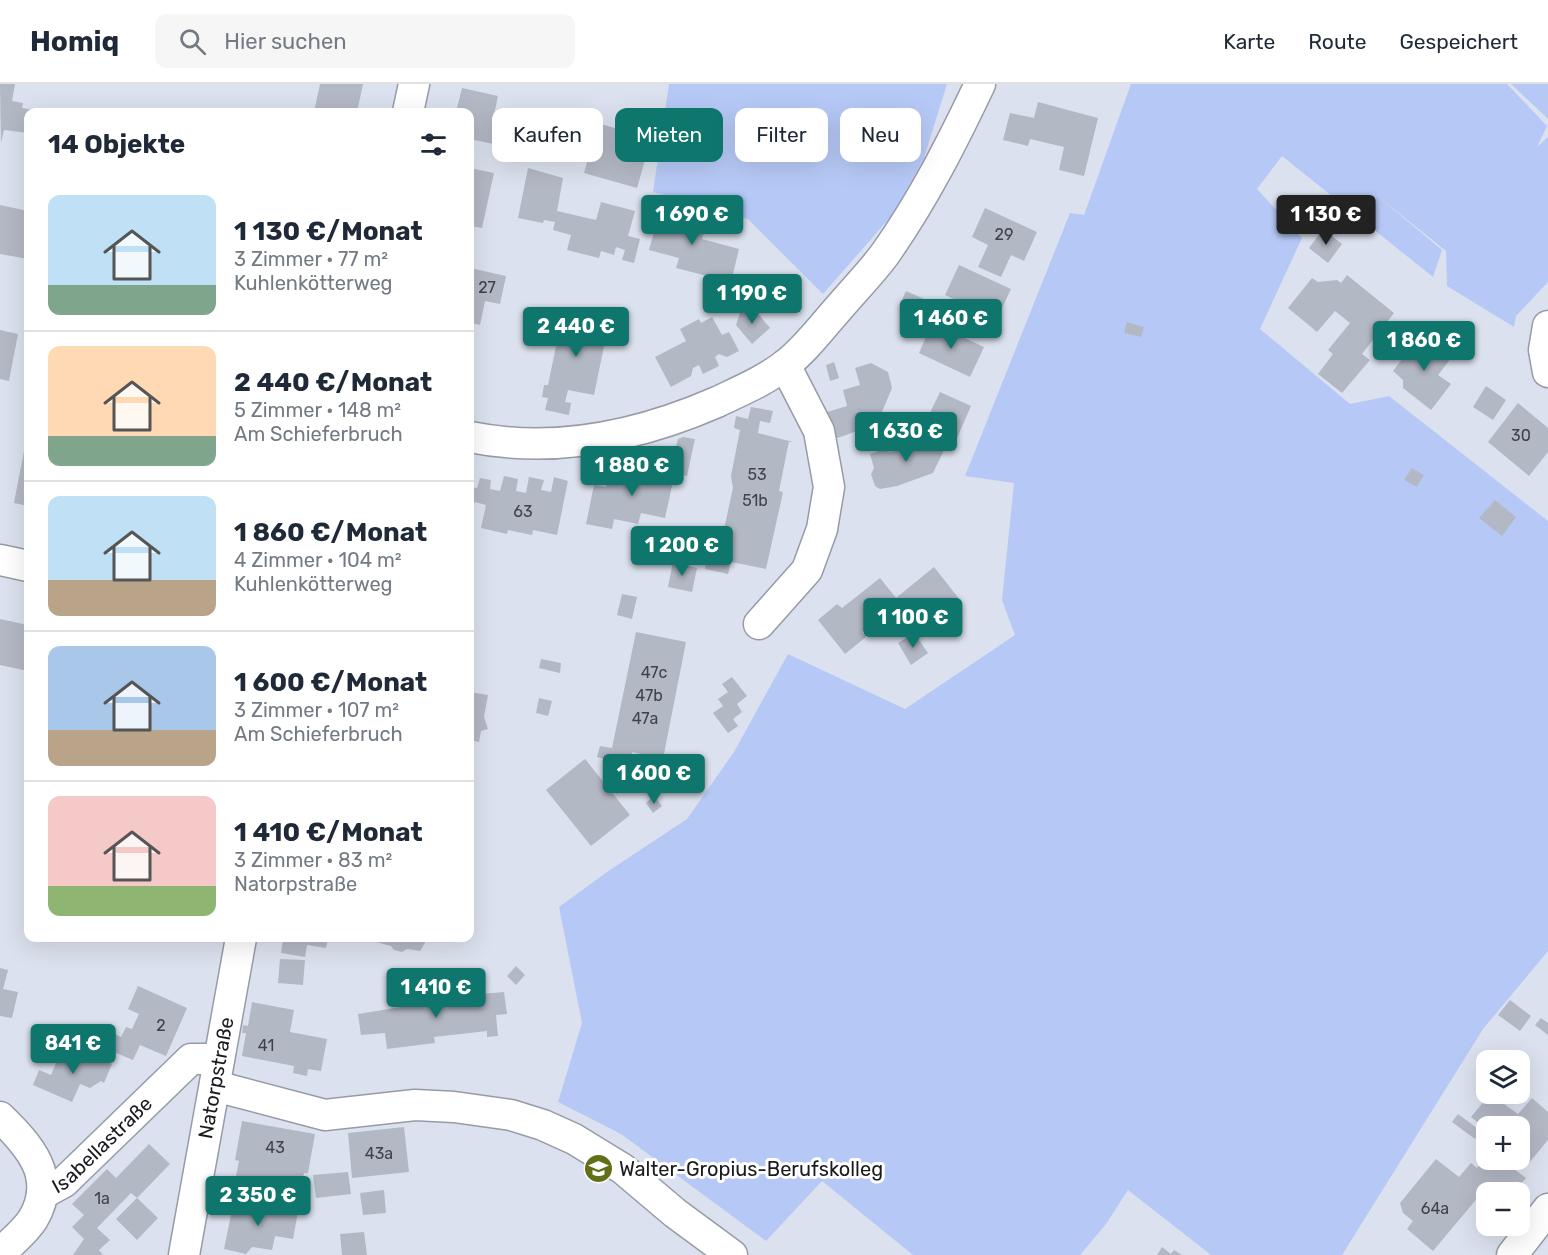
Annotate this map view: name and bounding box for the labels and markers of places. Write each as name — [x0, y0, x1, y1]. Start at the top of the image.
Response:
pin: 1 690 € — [637, 195, 747, 246]
pin: 1 130 € — [1271, 195, 1381, 246]
pin: 1 190 € — [697, 274, 807, 325]
pin: 1 460 € — [896, 299, 1006, 350]
pin: 2 440 € — [521, 307, 631, 358]
pin: 1 860 € — [1369, 321, 1479, 372]
pin: 1 630 € — [851, 412, 961, 463]
pin: 1 880 € — [577, 446, 687, 497]
pin: 1 200 € — [627, 526, 737, 577]
pin: 1 100 € — [858, 598, 968, 649]
pin: 1 600 € — [599, 754, 709, 805]
pin: 1 410 € — [381, 968, 491, 1019]
pin: 841 € — [31, 1024, 115, 1075]
school or university icon: Walter-Gropius-Berufskolleg — [582, 1153, 614, 1185]
place label: Walter-Gropius-Berufskolleg — [619, 1157, 883, 1181]
pin: 2 350 € — [203, 1176, 313, 1227]

